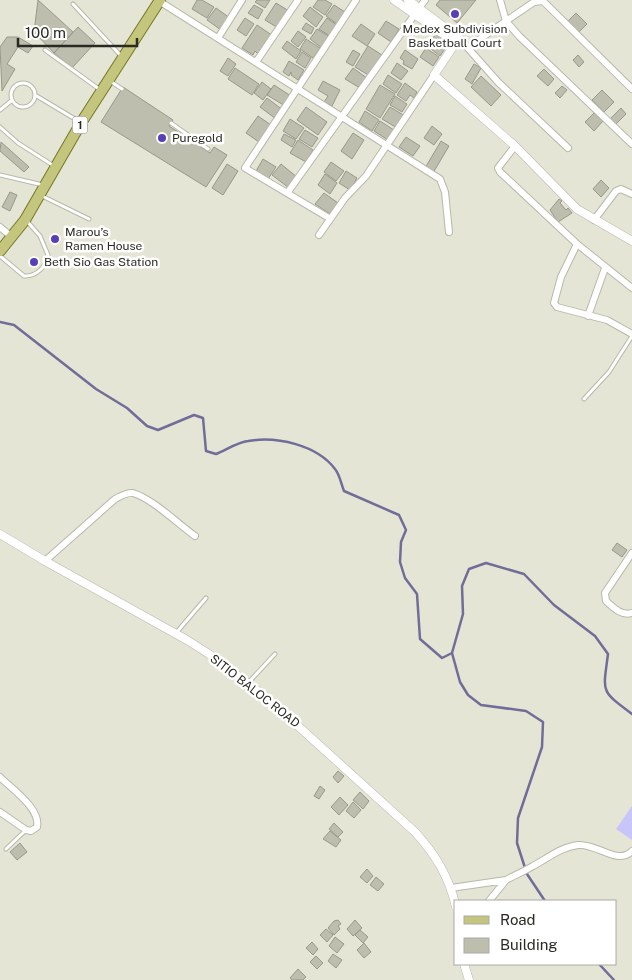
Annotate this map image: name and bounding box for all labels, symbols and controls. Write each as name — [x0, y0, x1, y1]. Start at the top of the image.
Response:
marker: Medex Subdivision Basketball Court — [449, 8, 461, 20]
scale bar — [18, 15, 136, 47]
place label: Medex Subdivision Basketball Court — [403, 22, 507, 50]
text: 100 m — [25, 24, 66, 41]
road number: 1 — [72, 116, 88, 134]
place label: Puregold — [172, 131, 223, 145]
marker: Puregold — [156, 132, 168, 144]
place label: Marou’s Ramen House — [65, 225, 143, 253]
marker: Marou’s Ramen House — [49, 233, 61, 245]
place label: Beth Sio Gas Station — [44, 255, 158, 269]
marker: Beth Sio Gas Station — [28, 256, 40, 268]
street label: SITIO BALOC ROAD — [207, 652, 303, 730]
legend — [454, 900, 617, 965]
text: Road — [500, 911, 536, 928]
text: Building — [500, 936, 558, 953]

